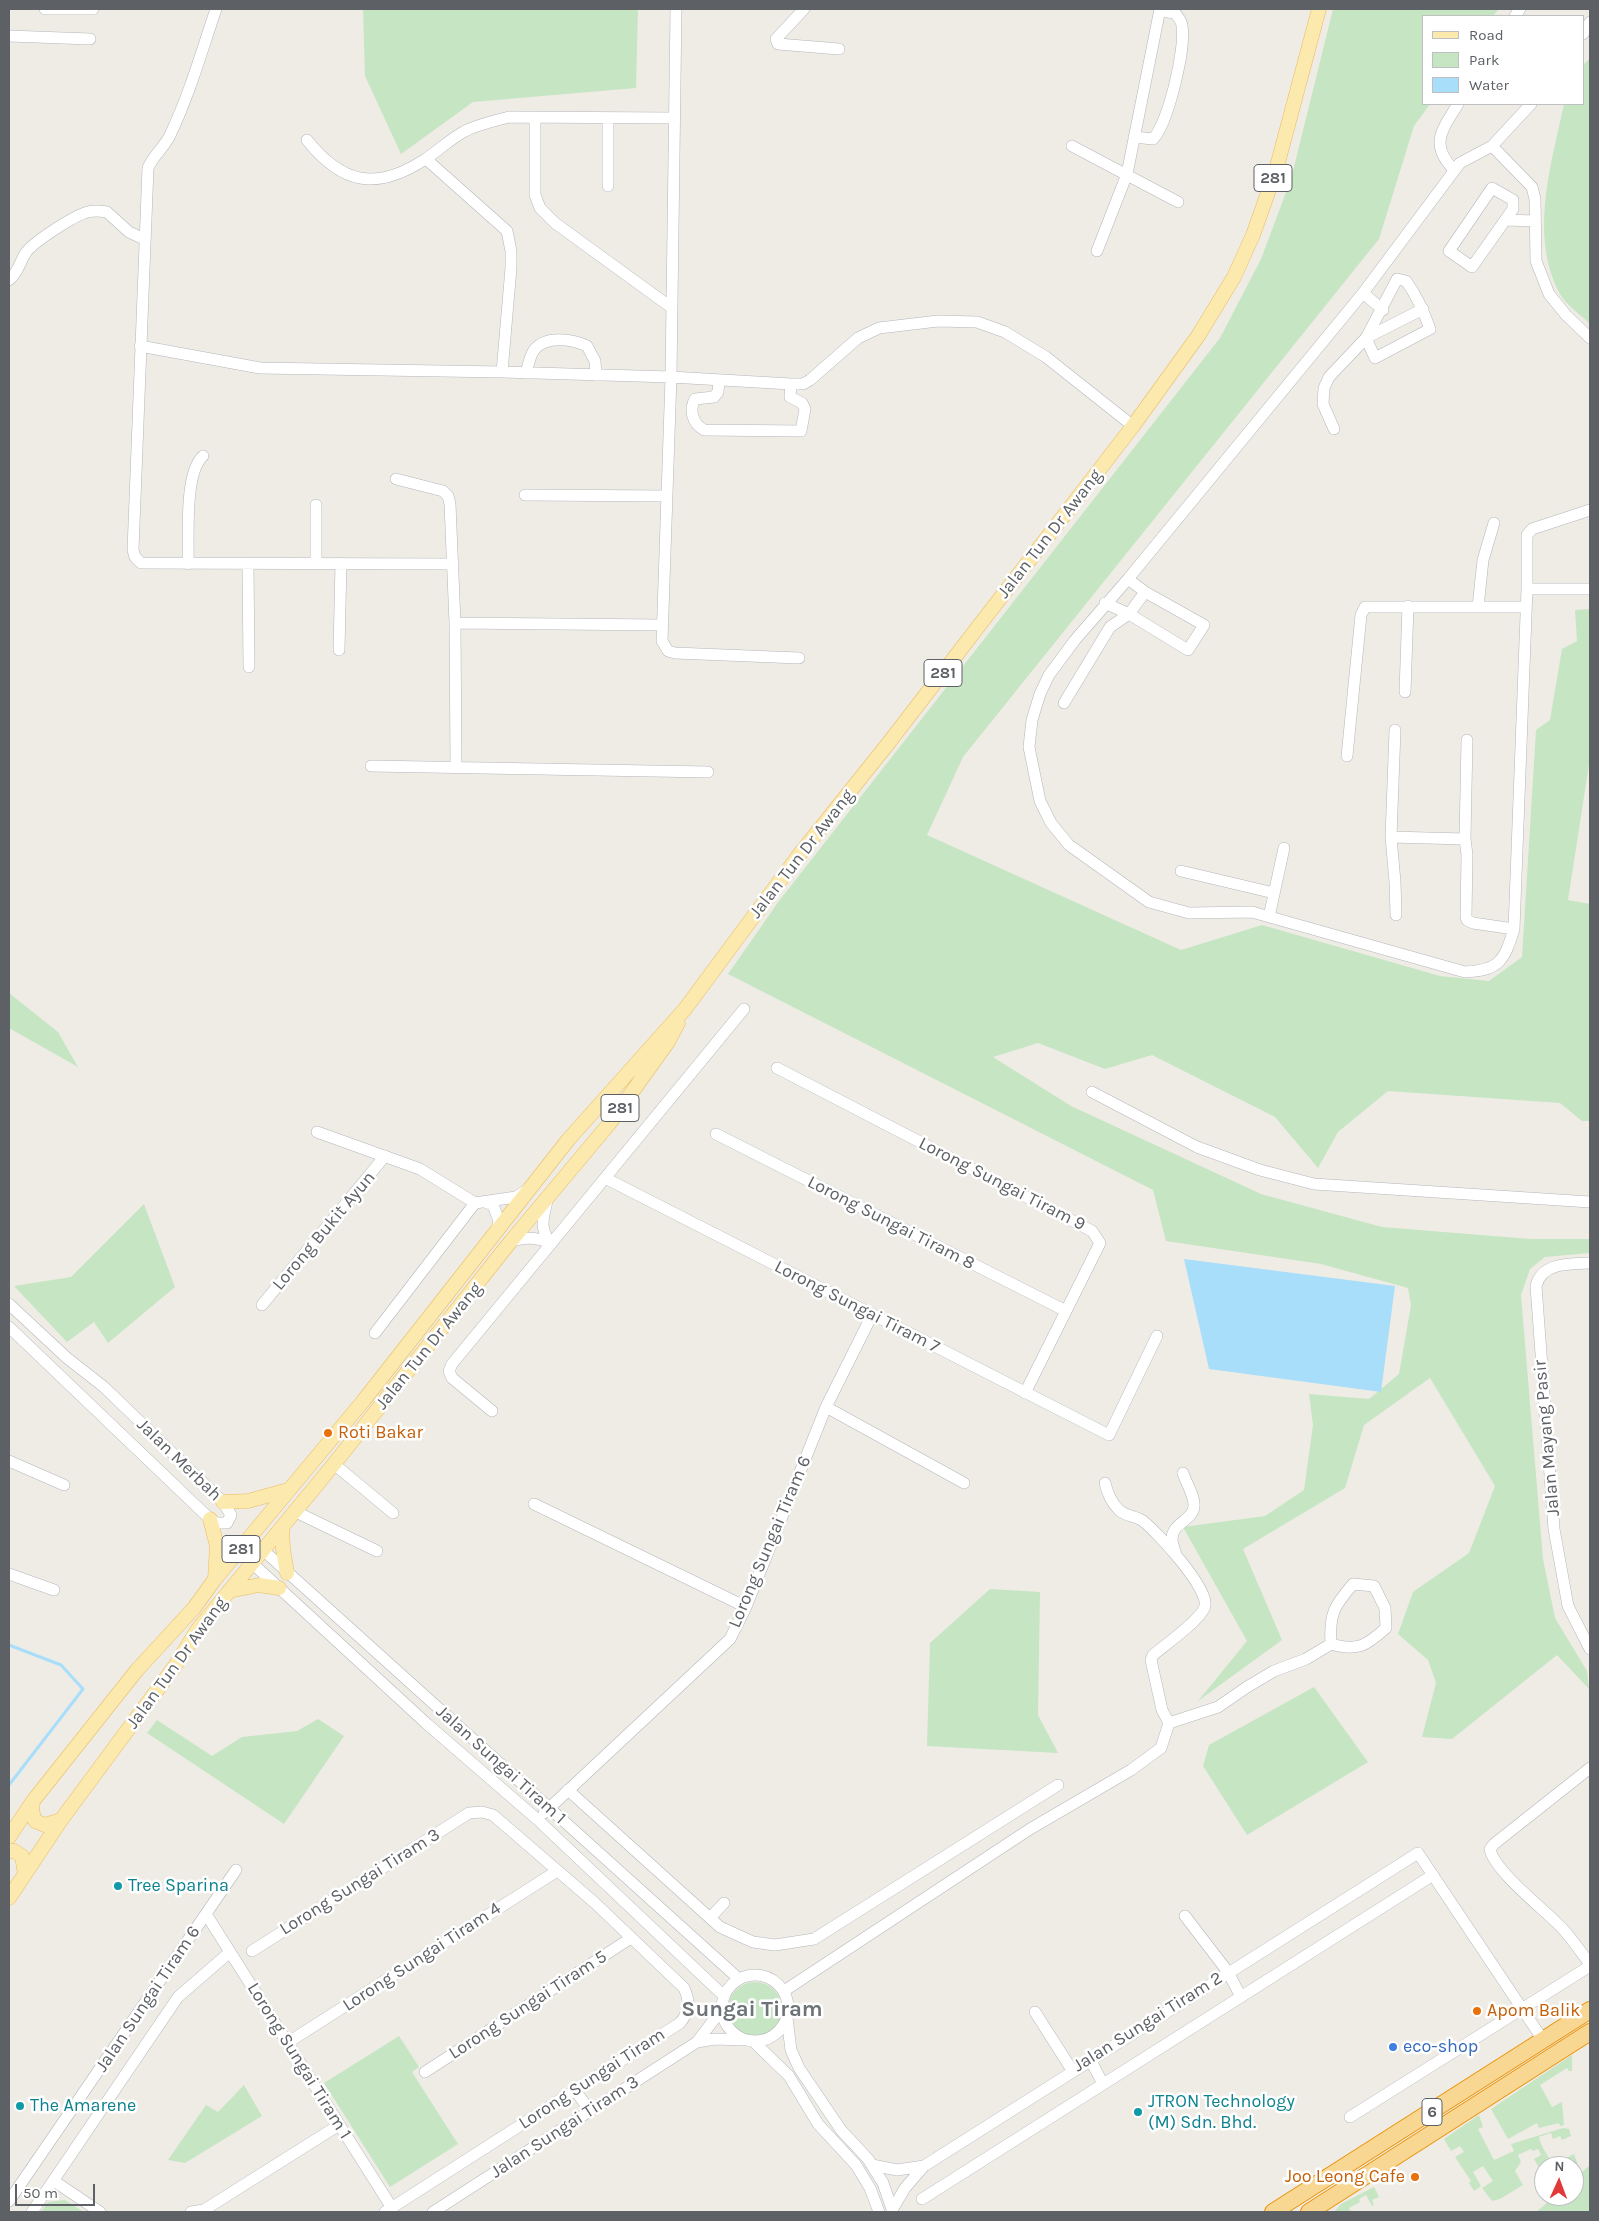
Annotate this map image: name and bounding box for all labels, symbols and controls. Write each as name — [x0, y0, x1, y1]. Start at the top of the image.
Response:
legend — [1422, 15, 1584, 105]
text: Road — [1469, 26, 1504, 44]
text: Park — [1469, 51, 1499, 69]
text: Water — [1469, 76, 1509, 94]
road number: 281 — [1254, 164, 1292, 192]
street label: Jalan Tun Dr Awang — [993, 465, 1107, 603]
road number: 281 — [924, 660, 962, 686]
street label: Jalan Tun Dr Awang — [745, 785, 859, 923]
road number: 281 — [601, 1094, 639, 1122]
street label: Lorong Sungai Tiram 9 — [915, 1132, 1089, 1236]
street label: Lorong Bukit Ayun — [268, 1167, 380, 1295]
street label: Lorong Sungai Tiram 8 — [804, 1171, 978, 1275]
street label: Lorong Sungai Tiram 7 — [771, 1256, 943, 1358]
street label: Jalan Tun Dr Awang — [371, 1278, 487, 1414]
street label: Jalan Mayang Pasir — [1529, 1359, 1565, 1517]
street label: Jalan Merbah — [132, 1414, 226, 1506]
place label: Roti Bakar — [338, 1422, 423, 1444]
marker: Roti Bakar — [322, 1427, 334, 1439]
street label: Lorong Sungai Tiram 6 — [724, 1453, 816, 1631]
road number: 281 — [222, 1536, 260, 1562]
street label: Jalan Tun Dr Awang — [122, 1593, 232, 1733]
street label: Jalan Sungai Tiram 1 — [432, 1701, 570, 1829]
street label: Lorong Sungai Tiram 3 — [276, 1824, 444, 1940]
place label: Tree Sparina — [128, 1875, 229, 1897]
marker: Tree Sparina — [112, 1880, 124, 1892]
street label: Lorong Sungai Tiram 4 — [339, 1898, 505, 2016]
street label: Jalan Sungai Tiram 6 — [91, 1922, 205, 2076]
street label: Lorong Sungai Tiram 5 — [445, 1946, 611, 2064]
street label: Jalan Sungai Tiram 2 — [1069, 1967, 1227, 2077]
street label: Lorong Sungai Tiram 1 — [242, 1979, 356, 2143]
district label: Sungai Tiram — [681, 1997, 823, 2023]
place label: Apom Balik — [1487, 2000, 1580, 2022]
marker: Apom Balik — [1471, 2005, 1483, 2017]
street label: Lorong Sungai Tiram — [515, 2024, 669, 2134]
place label: eco-shop — [1403, 2036, 1478, 2058]
marker: eco-shop — [1387, 2041, 1399, 2053]
street label: Jalan Sungai Tiram 3 — [487, 2071, 643, 2183]
place label: JTRON Technology (M) Sdn. Bhd. — [1148, 2091, 1295, 2134]
place label: The Amarene — [30, 2095, 136, 2117]
road number: 6 — [1422, 2098, 1442, 2126]
marker: The Amarene — [14, 2100, 26, 2112]
marker: JTRON Technology (M) Sdn. Bhd. — [1132, 2106, 1144, 2118]
north arrow — [1534, 2156, 1584, 2206]
text: N — [1554, 2158, 1565, 2175]
place label: Joo Leong Cafe — [1285, 2166, 1405, 2188]
marker: Joo Leong Cafe — [1409, 2171, 1421, 2183]
scale bar — [18, 2174, 98, 2206]
text: 50 m — [23, 2184, 58, 2202]

